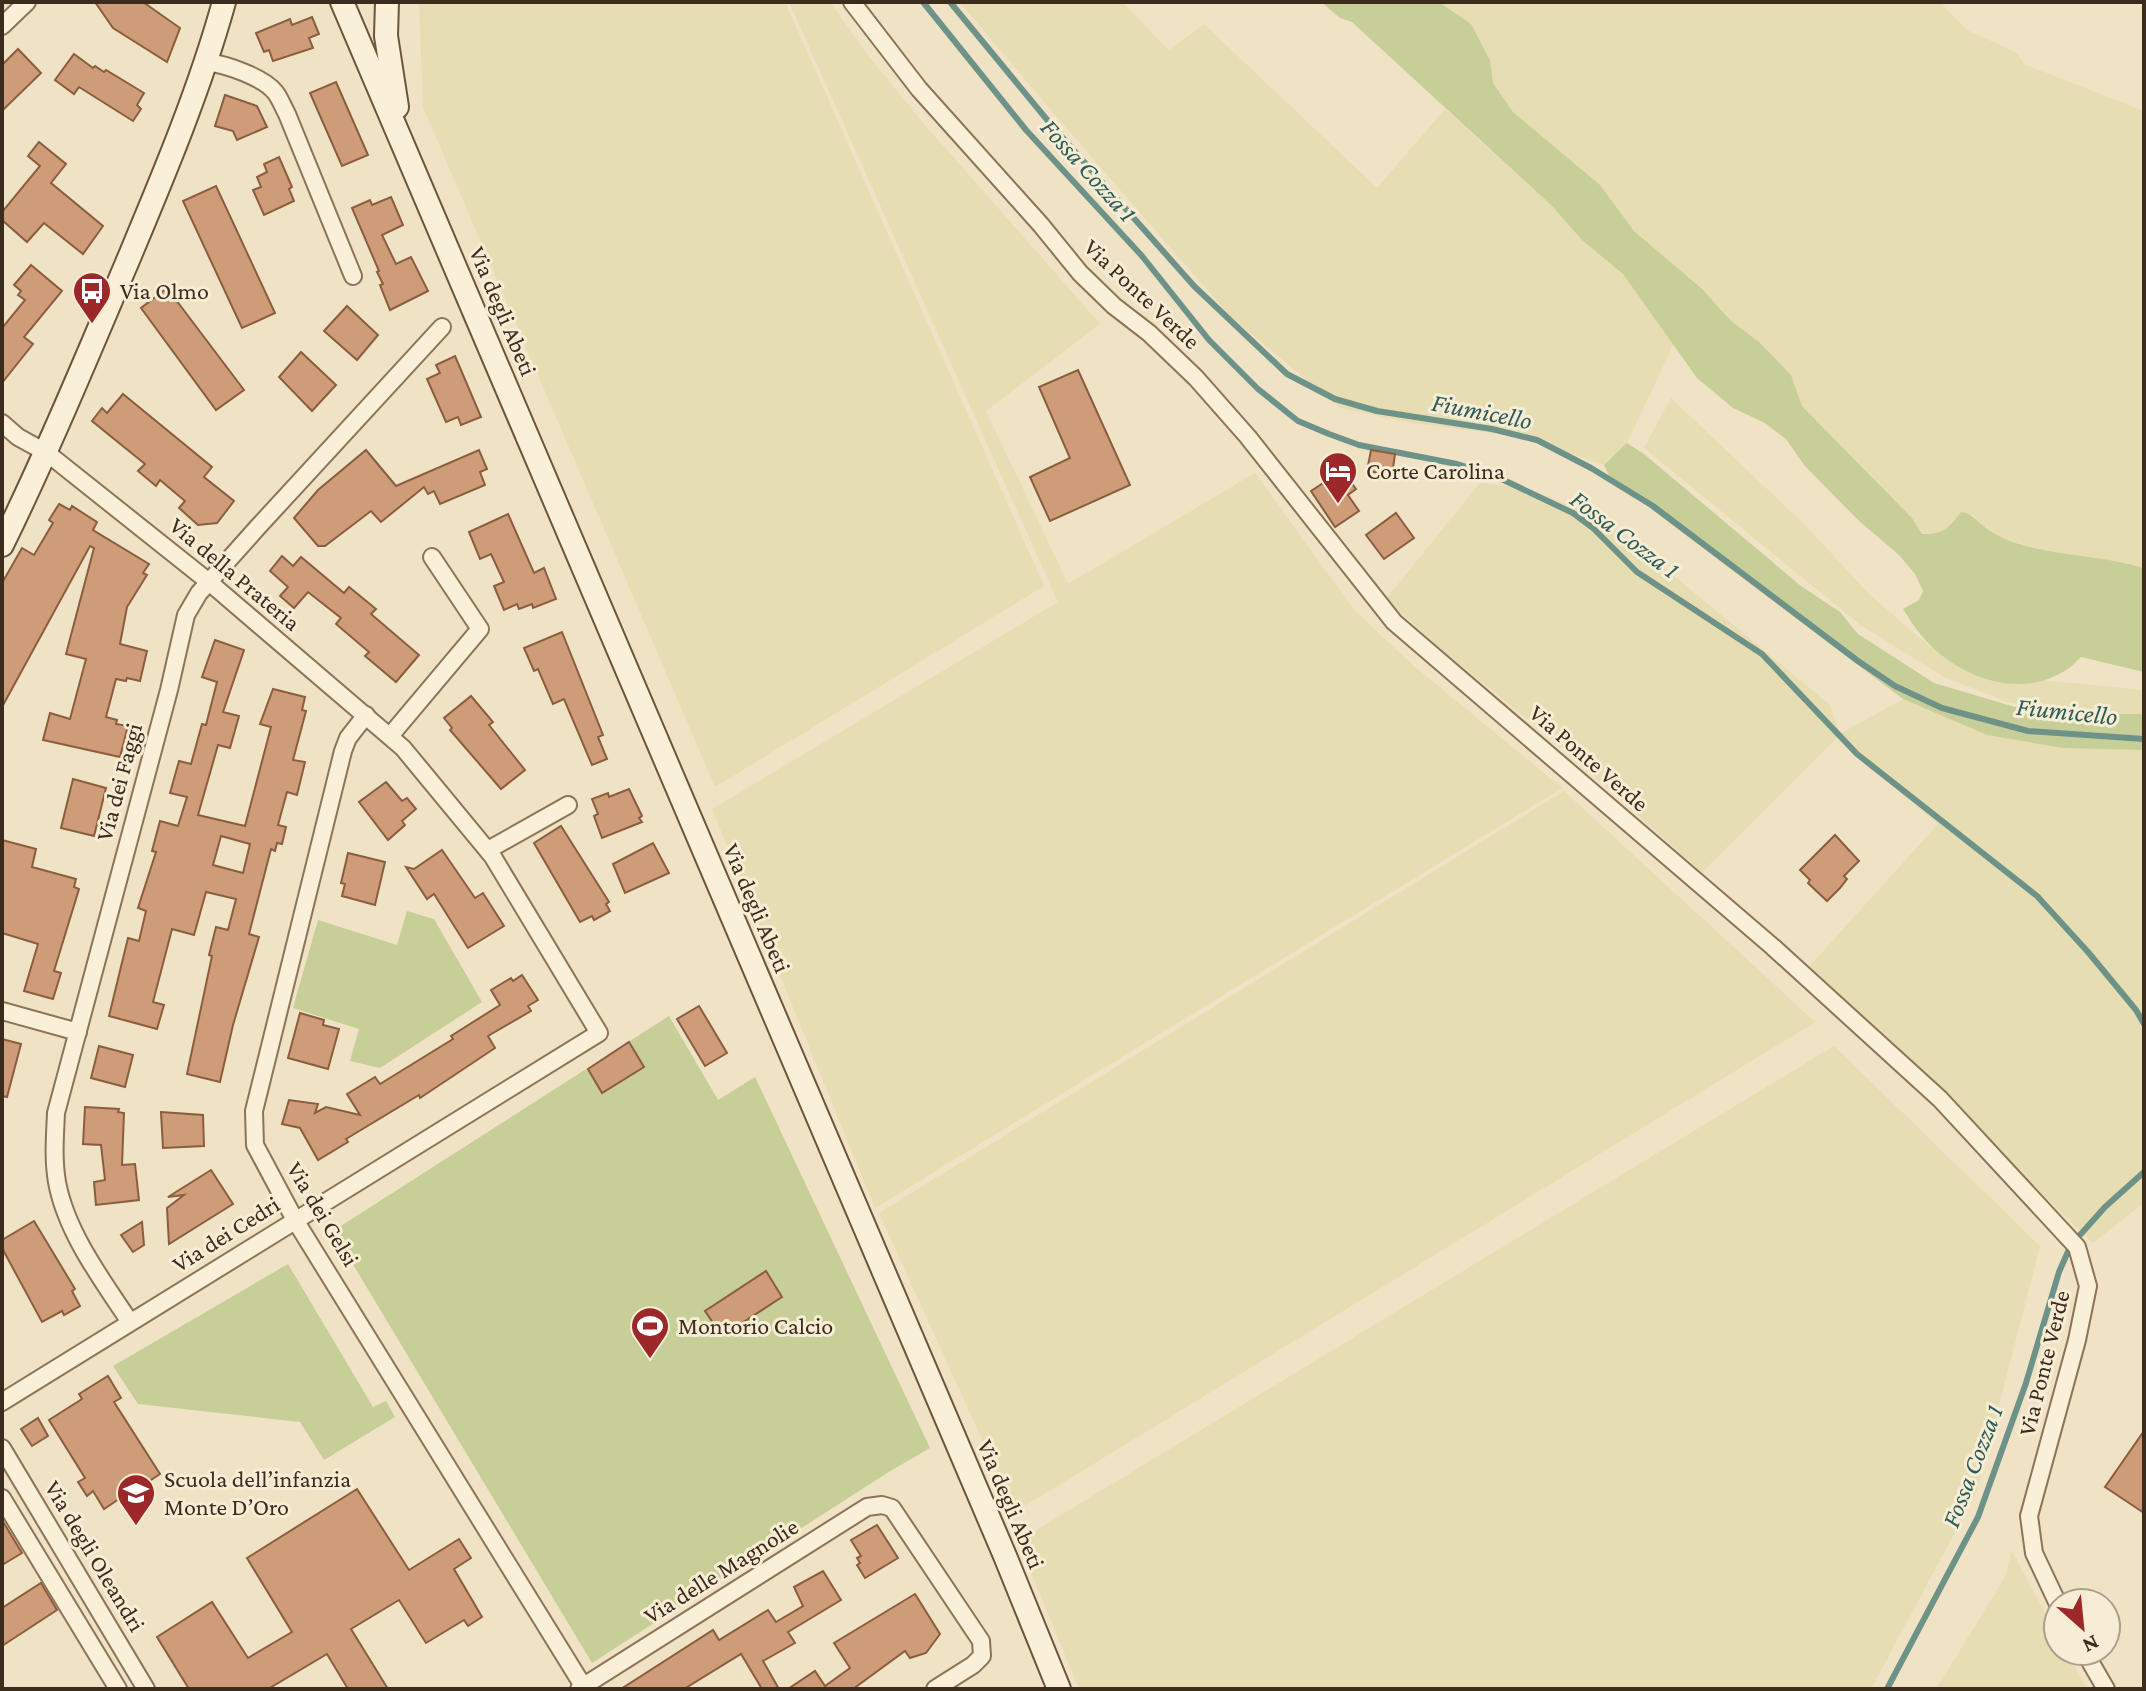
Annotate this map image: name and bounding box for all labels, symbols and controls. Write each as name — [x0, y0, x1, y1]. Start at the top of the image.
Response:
water label: Fossa Cozza 1 — [1035, 113, 1142, 228]
street label: Via Ponte Verde — [1079, 233, 1206, 354]
street label: Via degli Abeti — [464, 242, 543, 379]
bus stop icon: Via Olmo — [71, 270, 113, 325]
place label: Via Olmo — [120, 277, 209, 304]
water label: Fiumicello — [1429, 388, 1535, 435]
hotel icon: Corte Carolina — [1317, 450, 1359, 505]
place label: Corte Carolina — [1366, 457, 1505, 484]
water label: Fossa Cozza 1 — [1565, 484, 1685, 585]
street label: Via della Prateria — [165, 511, 306, 636]
water label: Fiumicello — [2015, 692, 2119, 731]
street label: Via Ponte Verde — [1524, 699, 1654, 817]
street label: Via dei Faggi — [90, 720, 147, 844]
street label: Via degli Abeti — [718, 839, 797, 976]
street label: Via dei Gelsi — [282, 1157, 365, 1271]
street label: Via dei Cedri — [167, 1190, 284, 1277]
street label: Via Ponte Verde — [2012, 1287, 2075, 1438]
sports icon: Montorio Calcio — [629, 1305, 671, 1360]
place label: Montorio Calcio — [678, 1312, 833, 1339]
water label: Fossa Cozza 1 — [1936, 1401, 2009, 1531]
street label: Via degli Abeti — [972, 1435, 1051, 1572]
place label: Scuola dell’infanzia Monte D’Oro — [164, 1465, 351, 1520]
school or university icon: Scuola dell’infanzia Monte D’Oro — [115, 1472, 157, 1527]
street label: Via degli Oleandri — [40, 1475, 151, 1636]
street label: Via delle Magnolie — [639, 1512, 803, 1629]
north arrow — [2042, 1587, 2122, 1667]
text: N — [2078, 1630, 2103, 1659]

